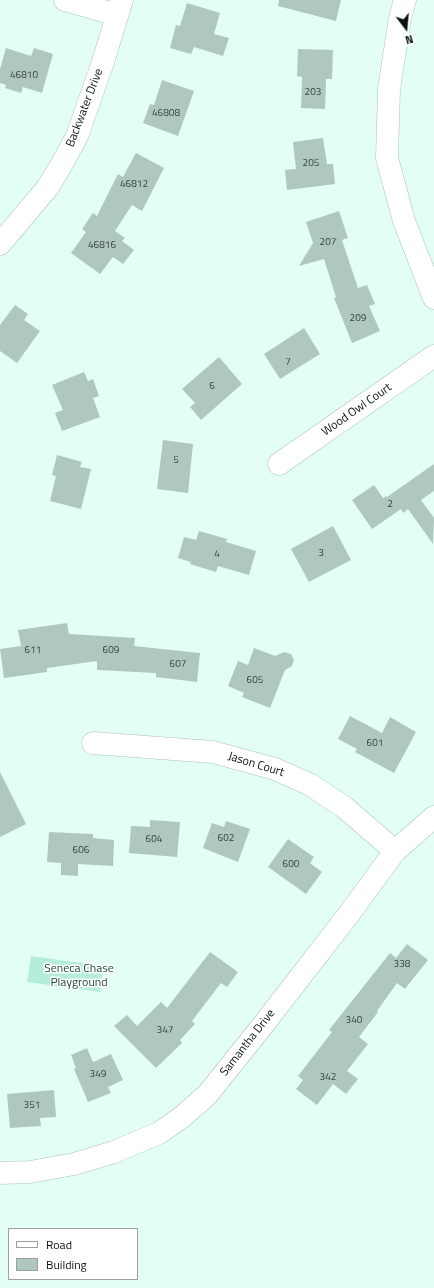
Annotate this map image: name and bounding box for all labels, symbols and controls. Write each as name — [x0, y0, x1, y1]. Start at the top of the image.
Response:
north arrow — [386, 8, 426, 48]
text: N — [403, 31, 415, 48]
street label: Backwater Drive — [63, 67, 107, 149]
house number: 46810 — [10, 70, 38, 82]
house number: 203 — [305, 87, 321, 99]
house number: 46808 — [152, 108, 180, 120]
house number: 205 — [303, 158, 319, 170]
house number: 46812 — [120, 179, 148, 191]
house number: 207 — [320, 237, 336, 249]
house number: 46816 — [88, 240, 116, 252]
house number: 209 — [350, 313, 366, 325]
house number: 7 — [285, 357, 291, 369]
house number: 6 — [209, 381, 215, 393]
street label: Wood Owl Court — [319, 381, 395, 439]
house number: 5 — [173, 455, 179, 467]
house number: 2 — [387, 499, 393, 511]
house number: 3 — [318, 548, 324, 560]
house number: 4 — [214, 549, 220, 561]
house number: 611 — [25, 645, 41, 657]
house number: 609 — [103, 645, 119, 657]
house number: 607 — [170, 659, 186, 671]
house number: 605 — [247, 675, 263, 687]
house number: 601 — [367, 738, 383, 750]
street label: Jason Court — [226, 750, 286, 780]
house number: 602 — [218, 833, 234, 845]
house number: 604 — [146, 834, 162, 846]
house number: 606 — [73, 845, 89, 857]
house number: 600 — [283, 859, 299, 871]
house number: 338 — [394, 959, 410, 971]
park label: Seneca Chase Playground — [44, 962, 114, 990]
street label: Samantha Drive — [218, 1007, 278, 1079]
house number: 340 — [346, 1015, 362, 1027]
house number: 347 — [157, 1025, 173, 1037]
house number: 349 — [90, 1069, 106, 1081]
house number: 342 — [320, 1072, 336, 1084]
house number: 351 — [24, 1100, 40, 1112]
legend — [8, 1228, 138, 1280]
text: Road — [46, 1235, 72, 1254]
text: Building — [46, 1255, 87, 1274]

